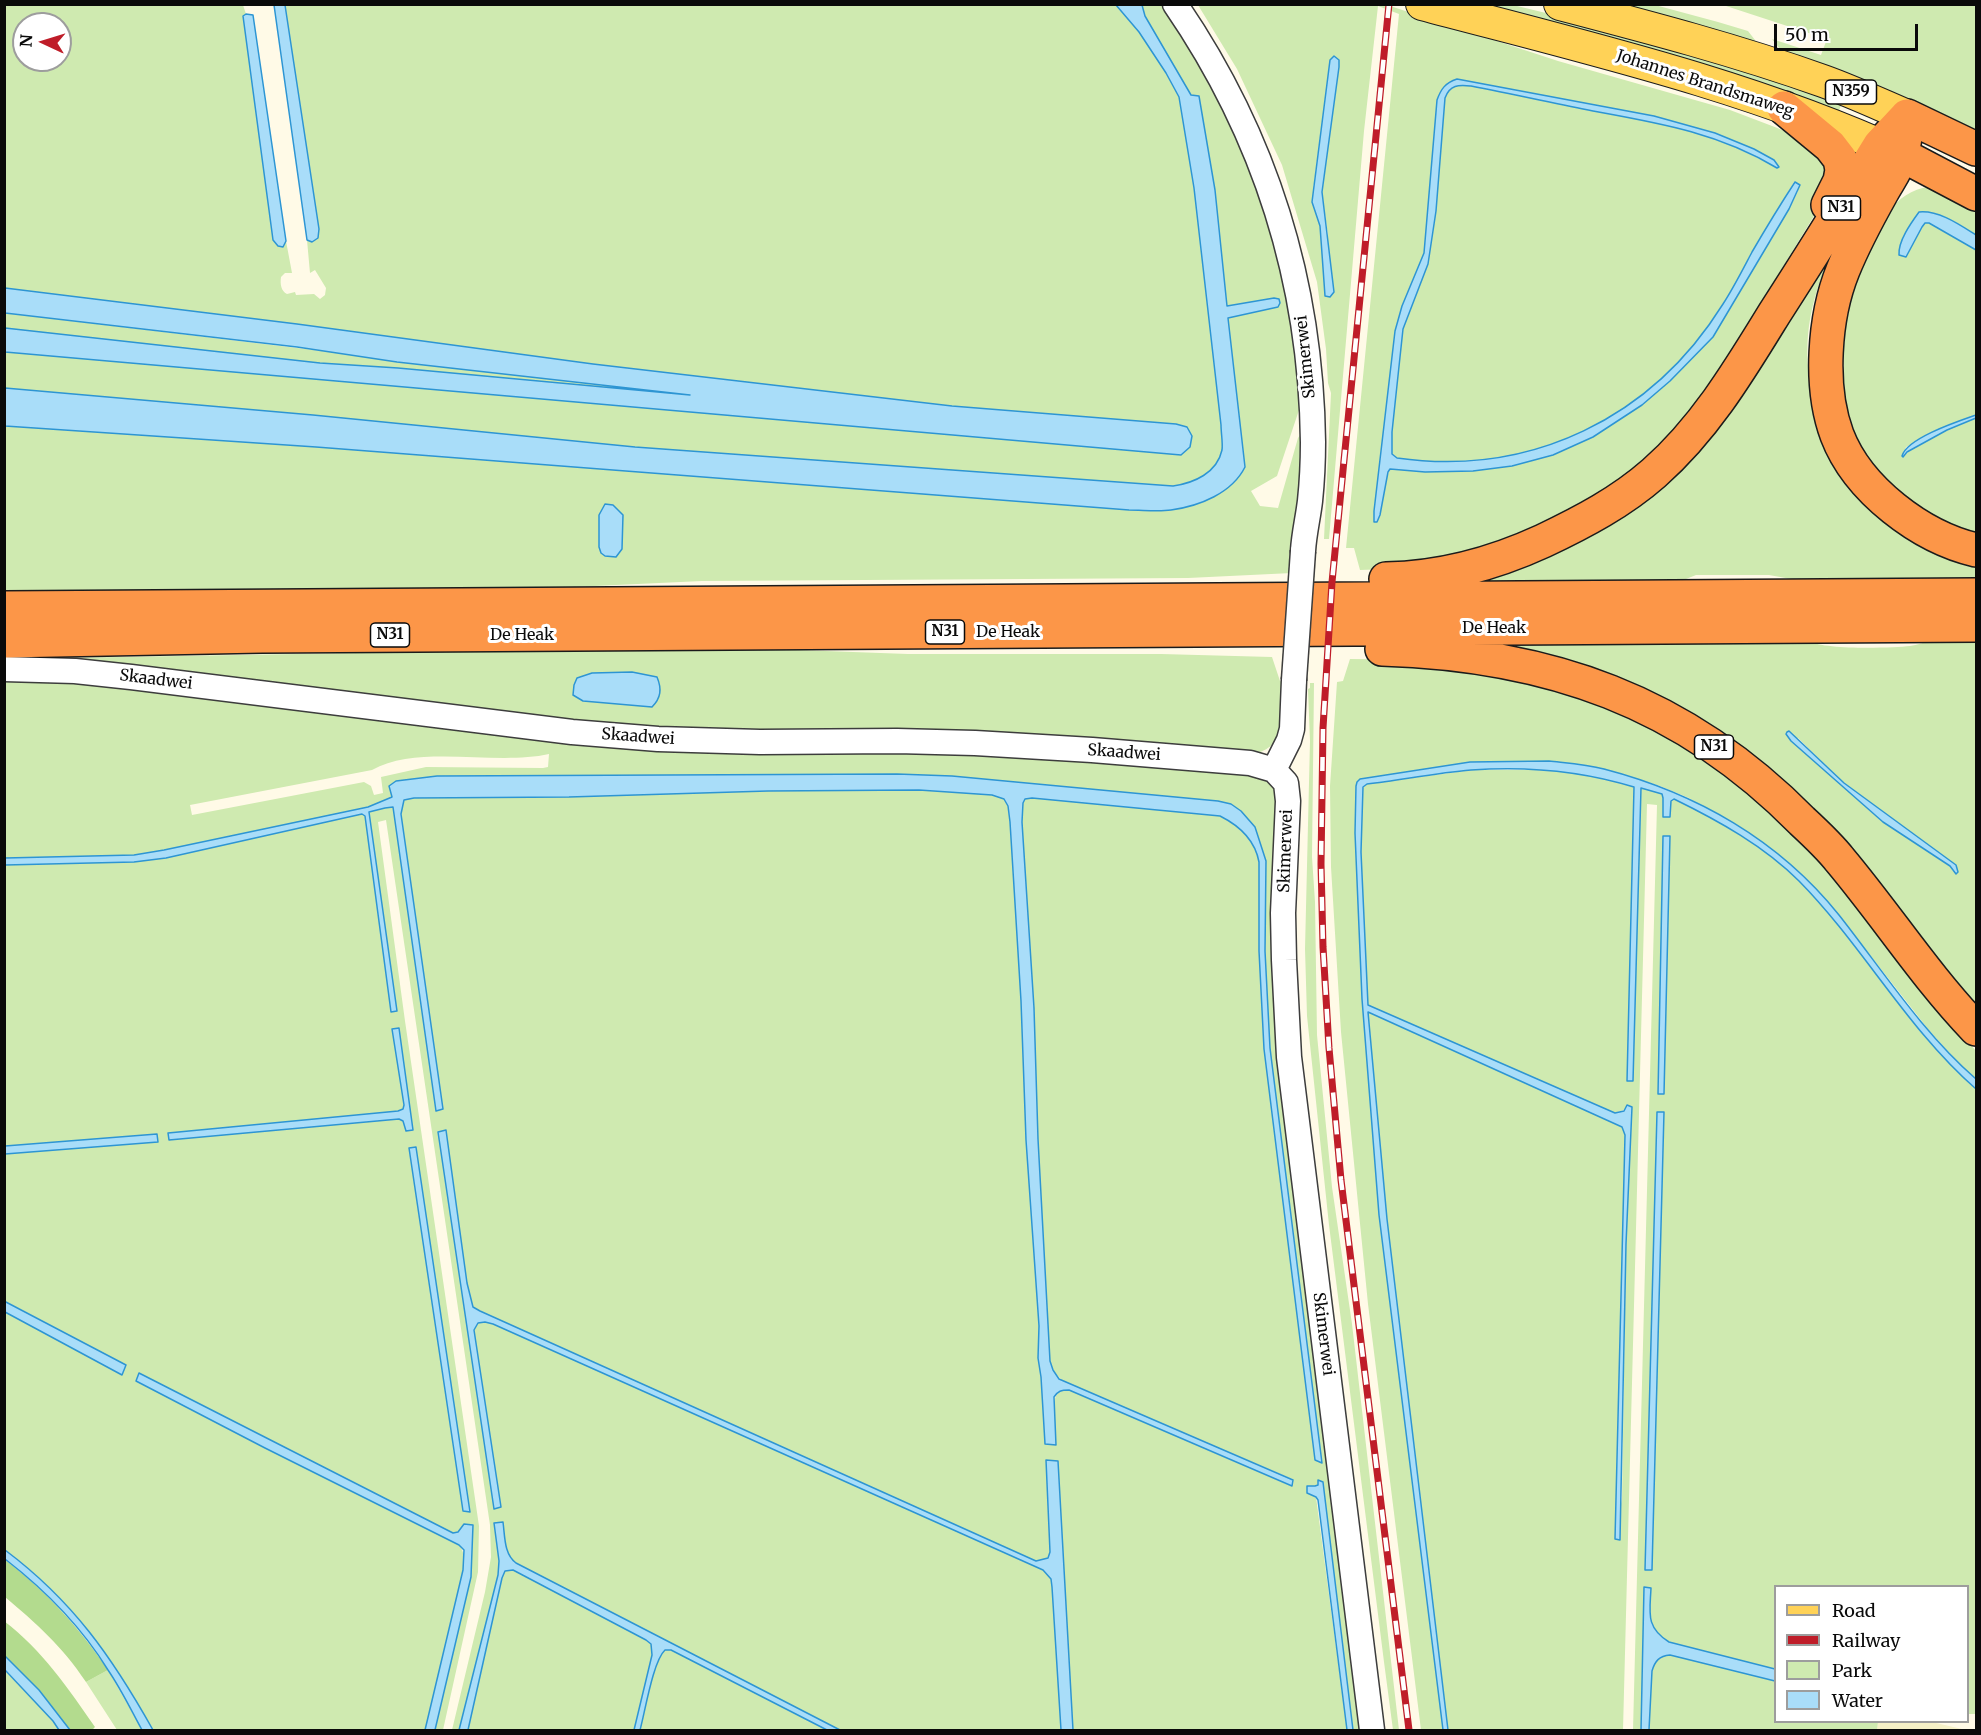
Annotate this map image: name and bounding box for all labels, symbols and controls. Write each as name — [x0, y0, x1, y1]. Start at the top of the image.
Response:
north arrow — [12, 12, 72, 72]
scale bar — [1777, 12, 1921, 50]
text: 50 m — [1785, 23, 1829, 46]
text: N — [16, 34, 36, 48]
street label: Johannes Brandsmaweg — [1614, 46, 1796, 122]
road number: N359 — [1826, 80, 1876, 104]
road number: N31 — [1822, 196, 1860, 220]
street label: Skimerwei — [1292, 314, 1320, 400]
street label: De Heak — [1462, 618, 1526, 638]
road number: N31 — [926, 620, 964, 644]
street label: De Heak — [976, 622, 1040, 642]
road number: N31 — [370, 623, 410, 647]
street label: De Heak — [490, 625, 554, 645]
street label: Skaadwei — [118, 666, 194, 694]
street label: Skaadwei — [601, 725, 675, 749]
road number: N31 — [1694, 735, 1734, 759]
street label: Skaadwei — [1087, 741, 1161, 765]
street label: Skimerwei — [1275, 809, 1297, 893]
street label: Skimerwei — [1308, 1291, 1338, 1377]
legend — [1774, 1585, 1969, 1723]
text: Road — [1832, 1599, 1876, 1622]
text: Railway — [1832, 1629, 1900, 1652]
text: Park — [1832, 1659, 1872, 1682]
text: Water — [1832, 1689, 1883, 1712]

